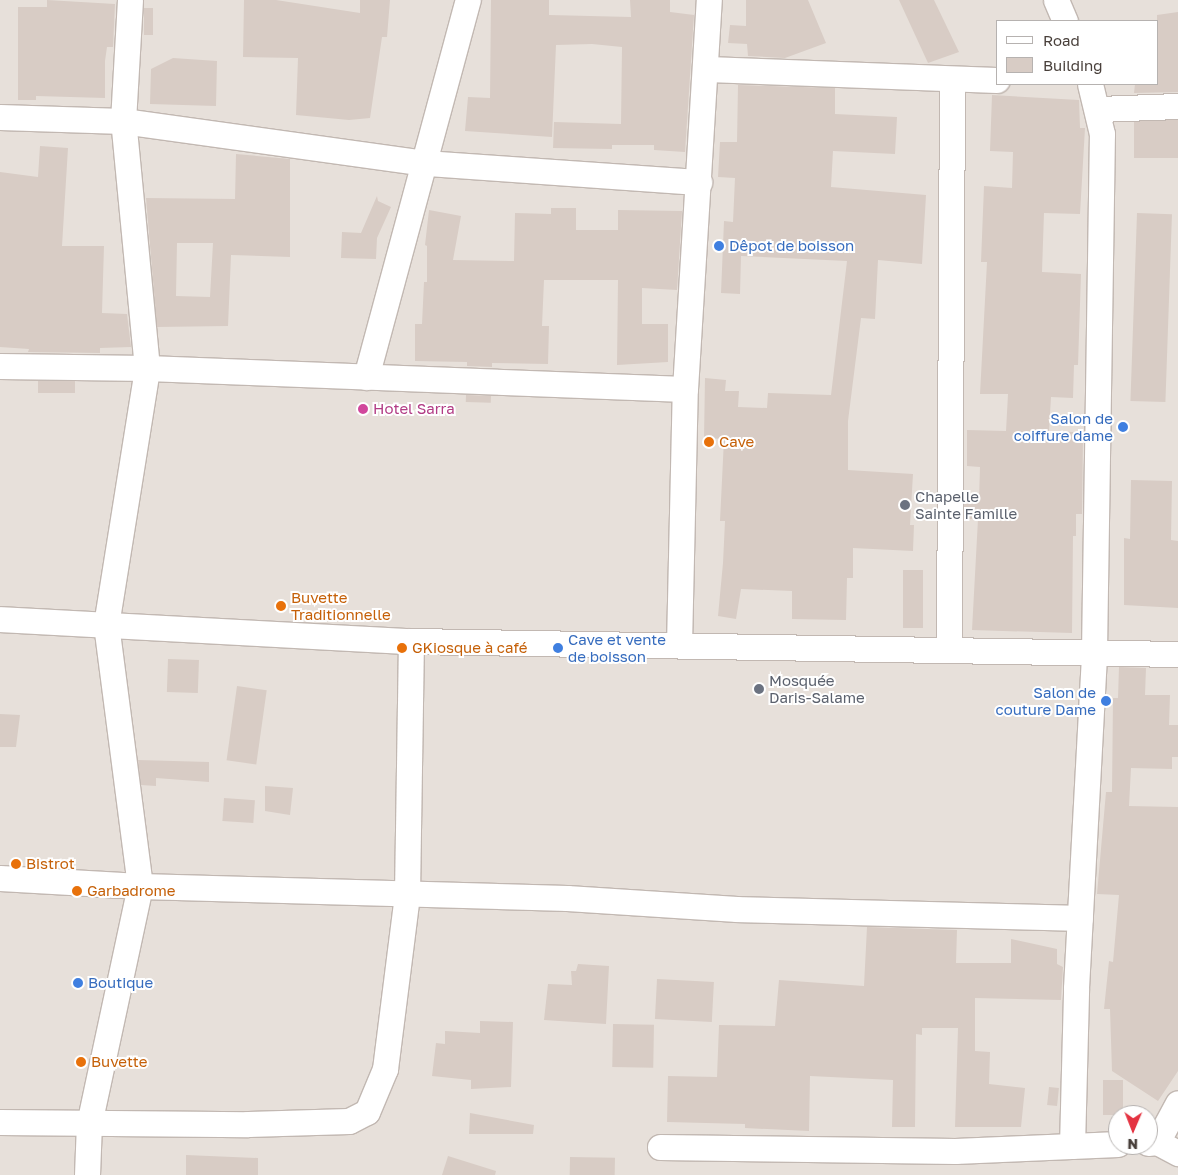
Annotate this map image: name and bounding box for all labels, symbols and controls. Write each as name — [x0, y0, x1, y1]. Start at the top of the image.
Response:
legend — [996, 20, 1158, 85]
text: Road — [1043, 31, 1080, 49]
text: Building — [1043, 56, 1103, 74]
place label: Dêpot de boisson — [729, 237, 854, 255]
marker: Dêpot de boisson — [713, 240, 725, 252]
place label: Hotel Sarra — [373, 400, 455, 418]
marker: Hotel Sarra — [357, 403, 369, 415]
place label: Salon de coiffure dame — [1014, 409, 1113, 444]
marker: Salon de coiffure dame — [1117, 421, 1129, 433]
place label: Cave — [719, 433, 754, 451]
marker: Cave — [703, 436, 715, 448]
place label: Chapelle Sainte Famille — [915, 487, 1017, 522]
marker: Chapelle Sainte Famille — [899, 499, 911, 511]
place label: Buvette Traditionnelle — [291, 588, 391, 623]
marker: Buvette Traditionnelle — [275, 600, 287, 612]
place label: Cave et vente de boisson — [568, 630, 666, 665]
place label: GKiosque à café — [412, 639, 528, 657]
marker: GKiosque à café — [396, 642, 408, 654]
marker: Cave et vente de boisson — [552, 642, 564, 654]
place label: Mosquée Daris-Salame — [769, 671, 865, 706]
marker: Mosquée Daris-Salame — [753, 683, 765, 695]
place label: Salon de couture Dame — [996, 683, 1096, 718]
marker: Salon de couture Dame — [1100, 695, 1112, 707]
place label: Bistrot — [26, 855, 75, 873]
marker: Bistrot — [10, 858, 22, 870]
place label: Garbadrome — [87, 882, 175, 900]
marker: Garbadrome — [71, 885, 83, 897]
place label: Boutique — [88, 974, 153, 992]
marker: Boutique — [72, 977, 84, 989]
place label: Buvette — [91, 1053, 147, 1071]
marker: Buvette — [75, 1056, 87, 1068]
north arrow — [1108, 1105, 1158, 1155]
text: N — [1127, 1136, 1138, 1153]

